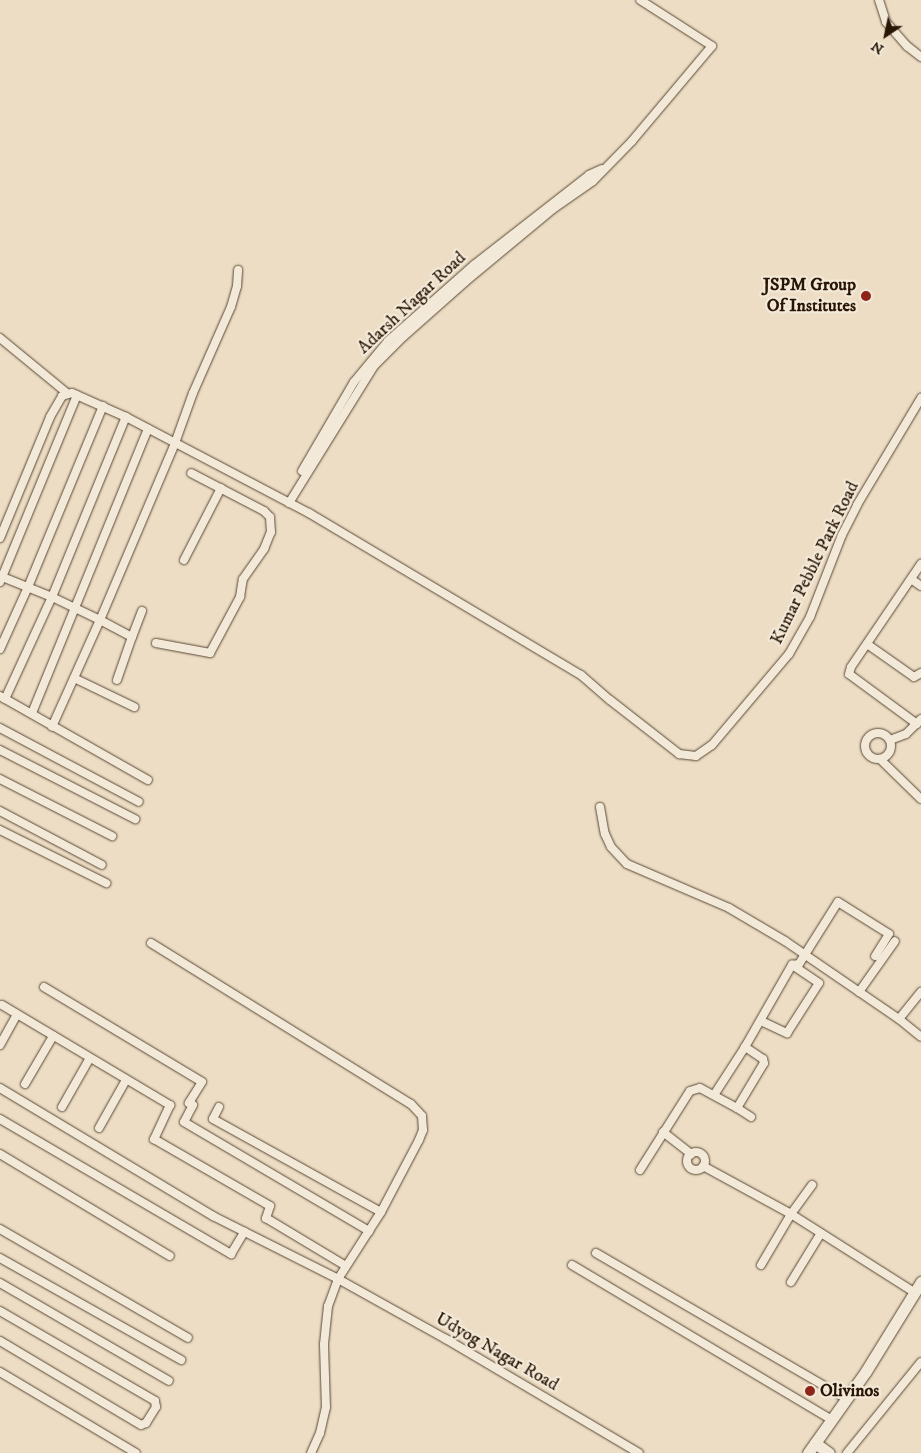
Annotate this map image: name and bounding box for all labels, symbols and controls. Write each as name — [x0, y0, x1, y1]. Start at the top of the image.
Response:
north arrow — [861, 10, 911, 60]
text: N — [868, 37, 887, 58]
street label: Adarsh Nagar Road — [353, 247, 471, 359]
place label: JSPM Group Of Institutes — [763, 275, 856, 318]
marker: JSPM Group Of Institutes — [860, 290, 872, 302]
street label: Kumar Pebble Park Road — [766, 478, 864, 648]
street label: Udyog Nagar Road — [432, 1308, 562, 1396]
place label: Olivinos — [820, 1380, 879, 1402]
marker: Olivinos — [804, 1385, 816, 1397]

